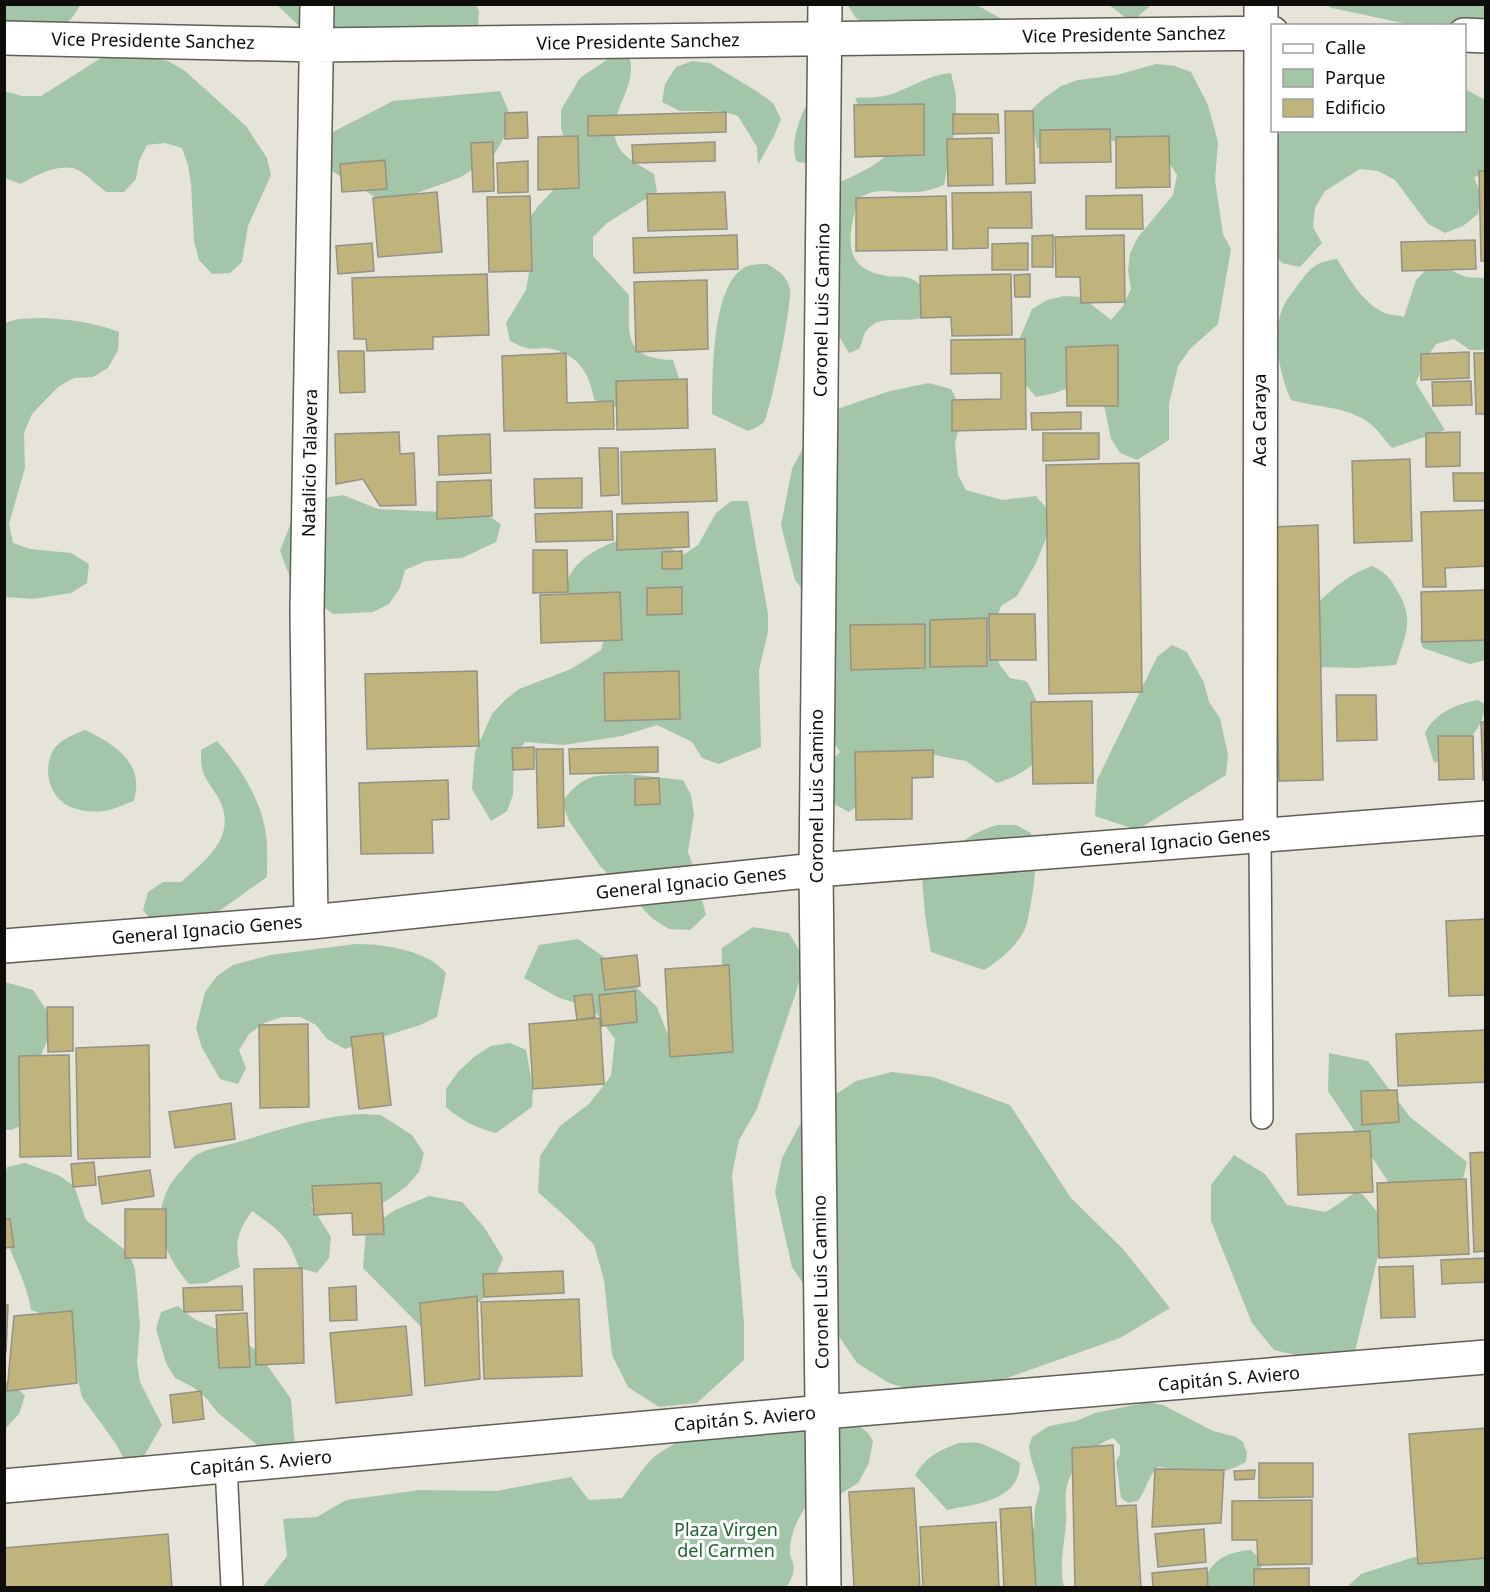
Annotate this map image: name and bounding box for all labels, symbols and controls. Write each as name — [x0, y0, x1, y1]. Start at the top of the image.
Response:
street label: Vice Presidente Sanchez — [1022, 20, 1226, 48]
legend — [1271, 24, 1466, 132]
street label: Vice Presidente Sanchez — [51, 26, 255, 54]
street label: Vice Presidente Sanchez — [536, 27, 740, 55]
text: Calle — [1325, 35, 1366, 59]
text: Parque — [1325, 65, 1385, 89]
text: Edificio — [1325, 95, 1386, 119]
street label: Coronel Luis Camino — [807, 223, 835, 397]
street label: Aca Caraya — [1247, 374, 1271, 466]
street label: Natalicio Talavera — [296, 389, 322, 537]
street label: Coronel Luis Camino — [804, 709, 828, 883]
street label: General Ignacio Genes — [1079, 821, 1271, 861]
street label: General Ignacio Genes — [594, 860, 787, 904]
street label: General Ignacio Genes — [111, 909, 303, 949]
street label: Coronel Luis Camino — [806, 1195, 834, 1369]
street label: Capitán S. Aviero — [1157, 1360, 1301, 1396]
street label: Capitán S. Aviero — [673, 1400, 817, 1436]
street label: Capitán S. Aviero — [189, 1444, 333, 1480]
park label: Plaza Virgen del Carmen — [674, 1517, 778, 1562]

